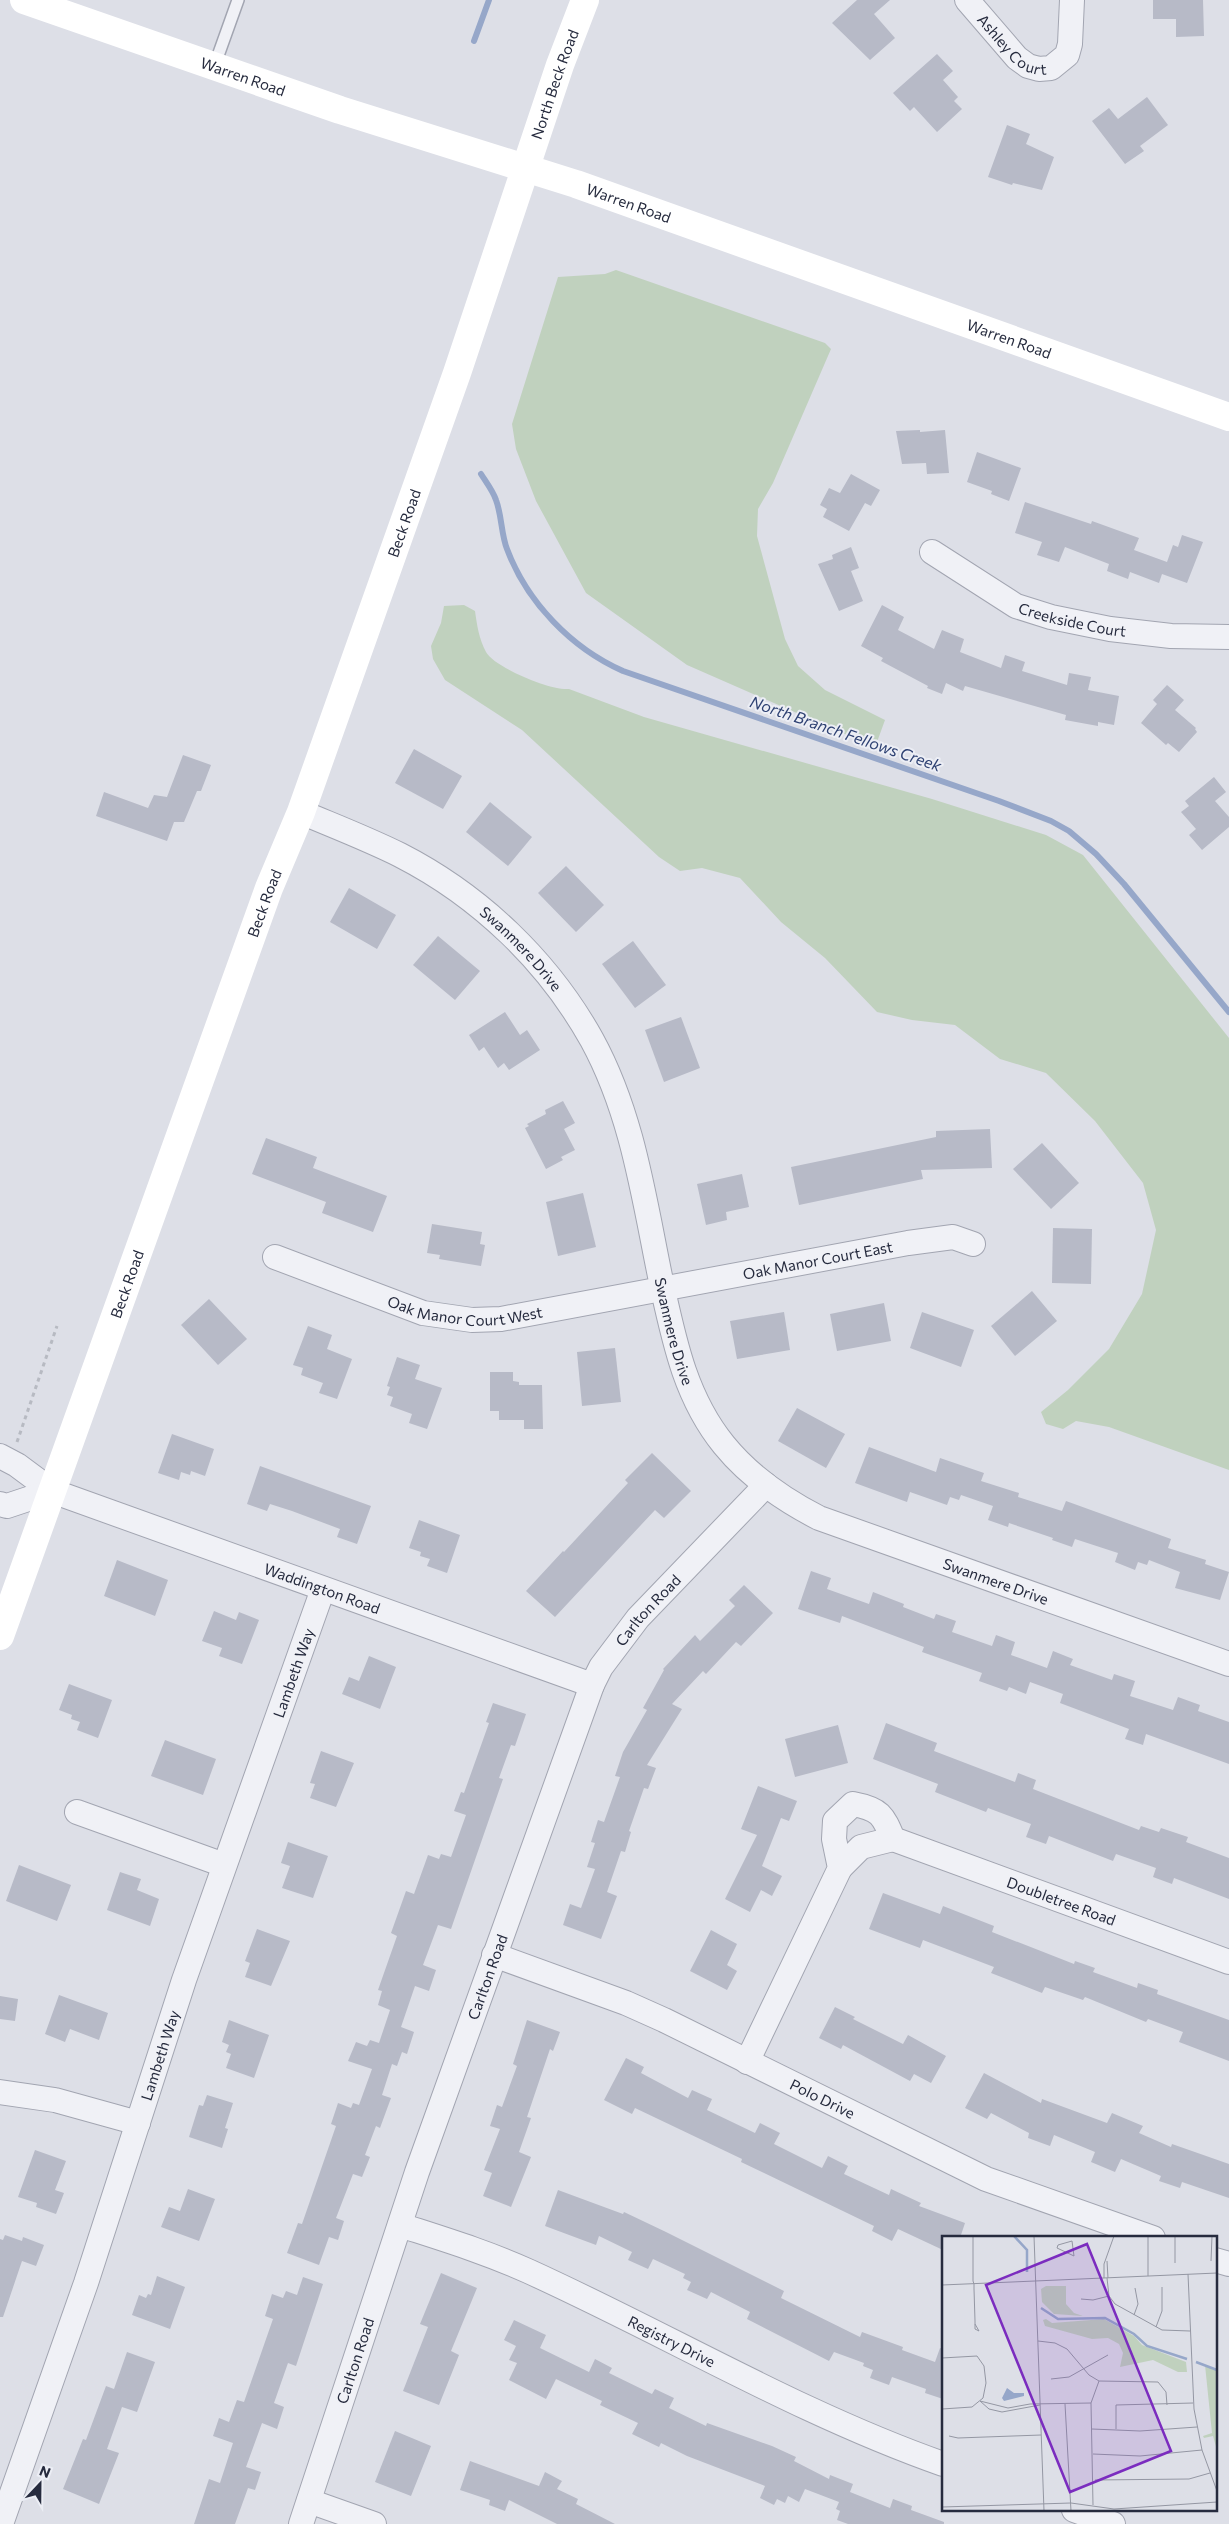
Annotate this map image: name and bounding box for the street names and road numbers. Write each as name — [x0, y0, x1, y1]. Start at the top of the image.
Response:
street label: Ashley Court — [974, 10, 1047, 78]
street label: North Beck Road — [527, 27, 582, 141]
street label: Warren Road — [198, 53, 288, 99]
street label: Warren Road — [584, 179, 674, 226]
street label: Warren Road — [965, 315, 1054, 362]
street label: Beck Road — [383, 487, 424, 560]
street label: Creekside Court — [1016, 598, 1127, 640]
street label: Beck Road — [243, 866, 285, 939]
street label: Swanmere Drive — [477, 902, 566, 994]
street label: Oak Manor Court East — [741, 1237, 894, 1283]
street label: Beck Road — [106, 1248, 147, 1321]
street label: Swanmere Drive — [651, 1276, 697, 1388]
street label: Oak Manor Court West — [385, 1291, 544, 1329]
street label: Swanmere Drive — [941, 1554, 1051, 1608]
street label: Waddington Road — [262, 1559, 383, 1617]
street label: Carlton Road — [611, 1571, 684, 1649]
street label: Lambeth Way — [269, 1625, 317, 1720]
street label: Doubletree Road — [1005, 1873, 1118, 1929]
street label: Carlton Road — [464, 1932, 511, 2022]
street label: Lambeth Way — [137, 2008, 183, 2103]
street label: Polo Drive — [787, 2075, 858, 2122]
street label: Registry Drive — [625, 2312, 718, 2371]
street label: Carlton Road — [332, 2315, 377, 2406]

